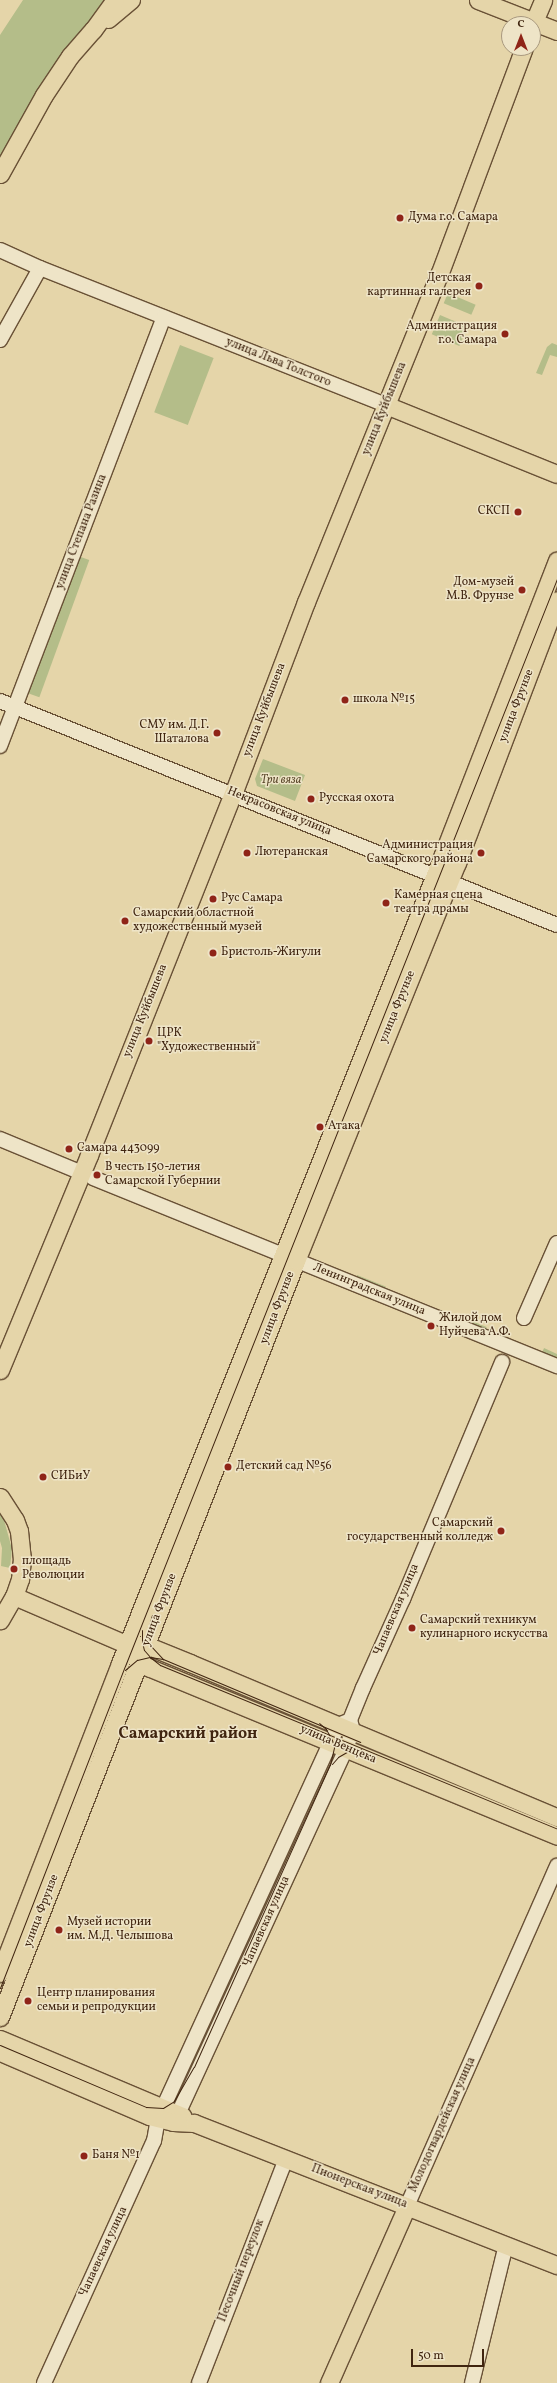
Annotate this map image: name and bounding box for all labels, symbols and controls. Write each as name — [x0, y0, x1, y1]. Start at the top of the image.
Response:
north arrow — [501, 16, 541, 56]
text: С — [517, 17, 525, 32]
place label: Дума г.о. Самара — [408, 211, 498, 225]
marker: Дума г.о. Самара — [395, 213, 405, 223]
place label: Детская картинная галерея — [367, 272, 471, 300]
marker: Детская картинная галерея — [474, 281, 484, 291]
place label: Администрация г.о. Самара — [406, 320, 497, 348]
marker: Администрация г.о. Самара — [500, 329, 510, 339]
street label: улица Льва Толстого — [223, 335, 333, 391]
street label: улица Куйбышева — [360, 360, 410, 458]
street label: улица Степана Разина — [53, 472, 111, 592]
place label: СКСП — [478, 505, 510, 519]
marker: СКСП — [513, 507, 523, 517]
place label: Дом-музей М.В. Фрунзе — [446, 576, 514, 604]
marker: Дом-музей М.В. Фрунзе — [517, 585, 527, 595]
street label: улица Куйбышева — [240, 661, 290, 759]
street label: улица Фрунзе — [496, 668, 538, 744]
place label: школа №15 — [353, 693, 415, 707]
marker: школа №15 — [340, 695, 350, 705]
place label: СМУ им. Д.Г. Шаталова — [139, 719, 209, 747]
marker: СМУ им. Д.Г. Шаталова — [212, 728, 222, 738]
park label: Три вяза — [261, 774, 301, 788]
street label: Некрасовская улица — [225, 784, 333, 840]
place label: Русская охота — [319, 792, 395, 806]
marker: Русская охота — [306, 794, 316, 804]
place label: Администрация Самарского района — [367, 839, 473, 867]
place label: Лютеранская — [255, 846, 328, 860]
marker: Лютеранская — [242, 848, 252, 858]
marker: Администрация Самарского района — [476, 848, 486, 858]
place label: Камерная сцена театра драмы — [394, 889, 483, 917]
place label: Рус Самара — [221, 892, 283, 906]
marker: Рус Самара — [208, 894, 218, 904]
marker: Камерная сцена театра драмы — [381, 898, 391, 908]
place label: Самарский областной художественный музей — [133, 907, 262, 935]
marker: Самарский областной художественный музей — [120, 916, 130, 926]
place label: Бристоль-Жигули — [221, 946, 321, 960]
marker: Бристоль-Жигули — [208, 948, 218, 958]
street label: улица Куйбышева — [121, 962, 171, 1060]
street label: улица Фрунзе — [377, 969, 419, 1045]
place label: ЦРК "Художественный" — [157, 1027, 260, 1055]
marker: ЦРК "Художественный" — [144, 1036, 154, 1046]
place label: Атака — [328, 1120, 360, 1134]
marker: Атака — [315, 1122, 325, 1132]
place label: Самара 443099 — [77, 1142, 160, 1156]
marker: Самара 443099 — [64, 1144, 74, 1154]
place label: В честь 150-летия Самарской Губернии — [105, 1161, 221, 1189]
marker: В честь 150-летия Самарской Губернии — [92, 1170, 102, 1180]
street label: Ленинградская улица — [310, 1261, 428, 1319]
street label: улица Фрунзе — [257, 1270, 299, 1346]
place label: Жилой дом Нуйчева А.Ф. — [439, 1312, 511, 1340]
marker: Жилой дом Нуйчева А.Ф. — [426, 1321, 436, 1331]
place label: Детский сад №56 — [236, 1460, 331, 1474]
marker: Детский сад №56 — [223, 1462, 233, 1472]
place label: СИБиУ — [51, 1470, 90, 1484]
marker: СИБиУ — [38, 1472, 48, 1482]
place label: Самарский государственный колледж — [347, 1517, 493, 1545]
marker: Самарский государственный колледж — [496, 1526, 506, 1536]
place label: площадь Революции — [22, 1555, 85, 1583]
street label: Чапаевская улица — [371, 1562, 423, 1658]
marker: площадь Революции — [9, 1564, 19, 1574]
street label: улица Фрунзе — [139, 1572, 181, 1648]
place label: Самарский техникум кулинарного искусства — [420, 1614, 548, 1642]
marker: Самарский техникум кулинарного искусства — [407, 1623, 417, 1633]
street label: улица Венцека — [298, 1722, 378, 1768]
district label: Самарский район — [119, 1724, 257, 1744]
street label: улица Фрунзе — [21, 1873, 63, 1949]
street label: Чапаевская улица — [240, 1874, 294, 1970]
place label: Музей истории им. М.Д. Челышова — [67, 1916, 173, 1944]
marker: Музей истории им. М.Д. Челышова — [54, 1925, 64, 1935]
place label: Центр планирования семьи и репродукции — [37, 1987, 156, 2015]
marker: Центр планирования семьи и репродукции — [22, 1995, 34, 2007]
street label: Молодогвардейская улица — [407, 2055, 479, 2195]
place label: Баня №1 — [92, 2149, 140, 2163]
marker: Баня №1 — [79, 2151, 89, 2161]
street label: Пионерская улица — [309, 2162, 409, 2212]
street label: Чапаевская улица — [77, 2204, 131, 2300]
street label: Песочный переулок — [216, 2218, 268, 2324]
scale bar — [413, 2341, 486, 2367]
text: 50 m — [418, 2348, 444, 2364]

